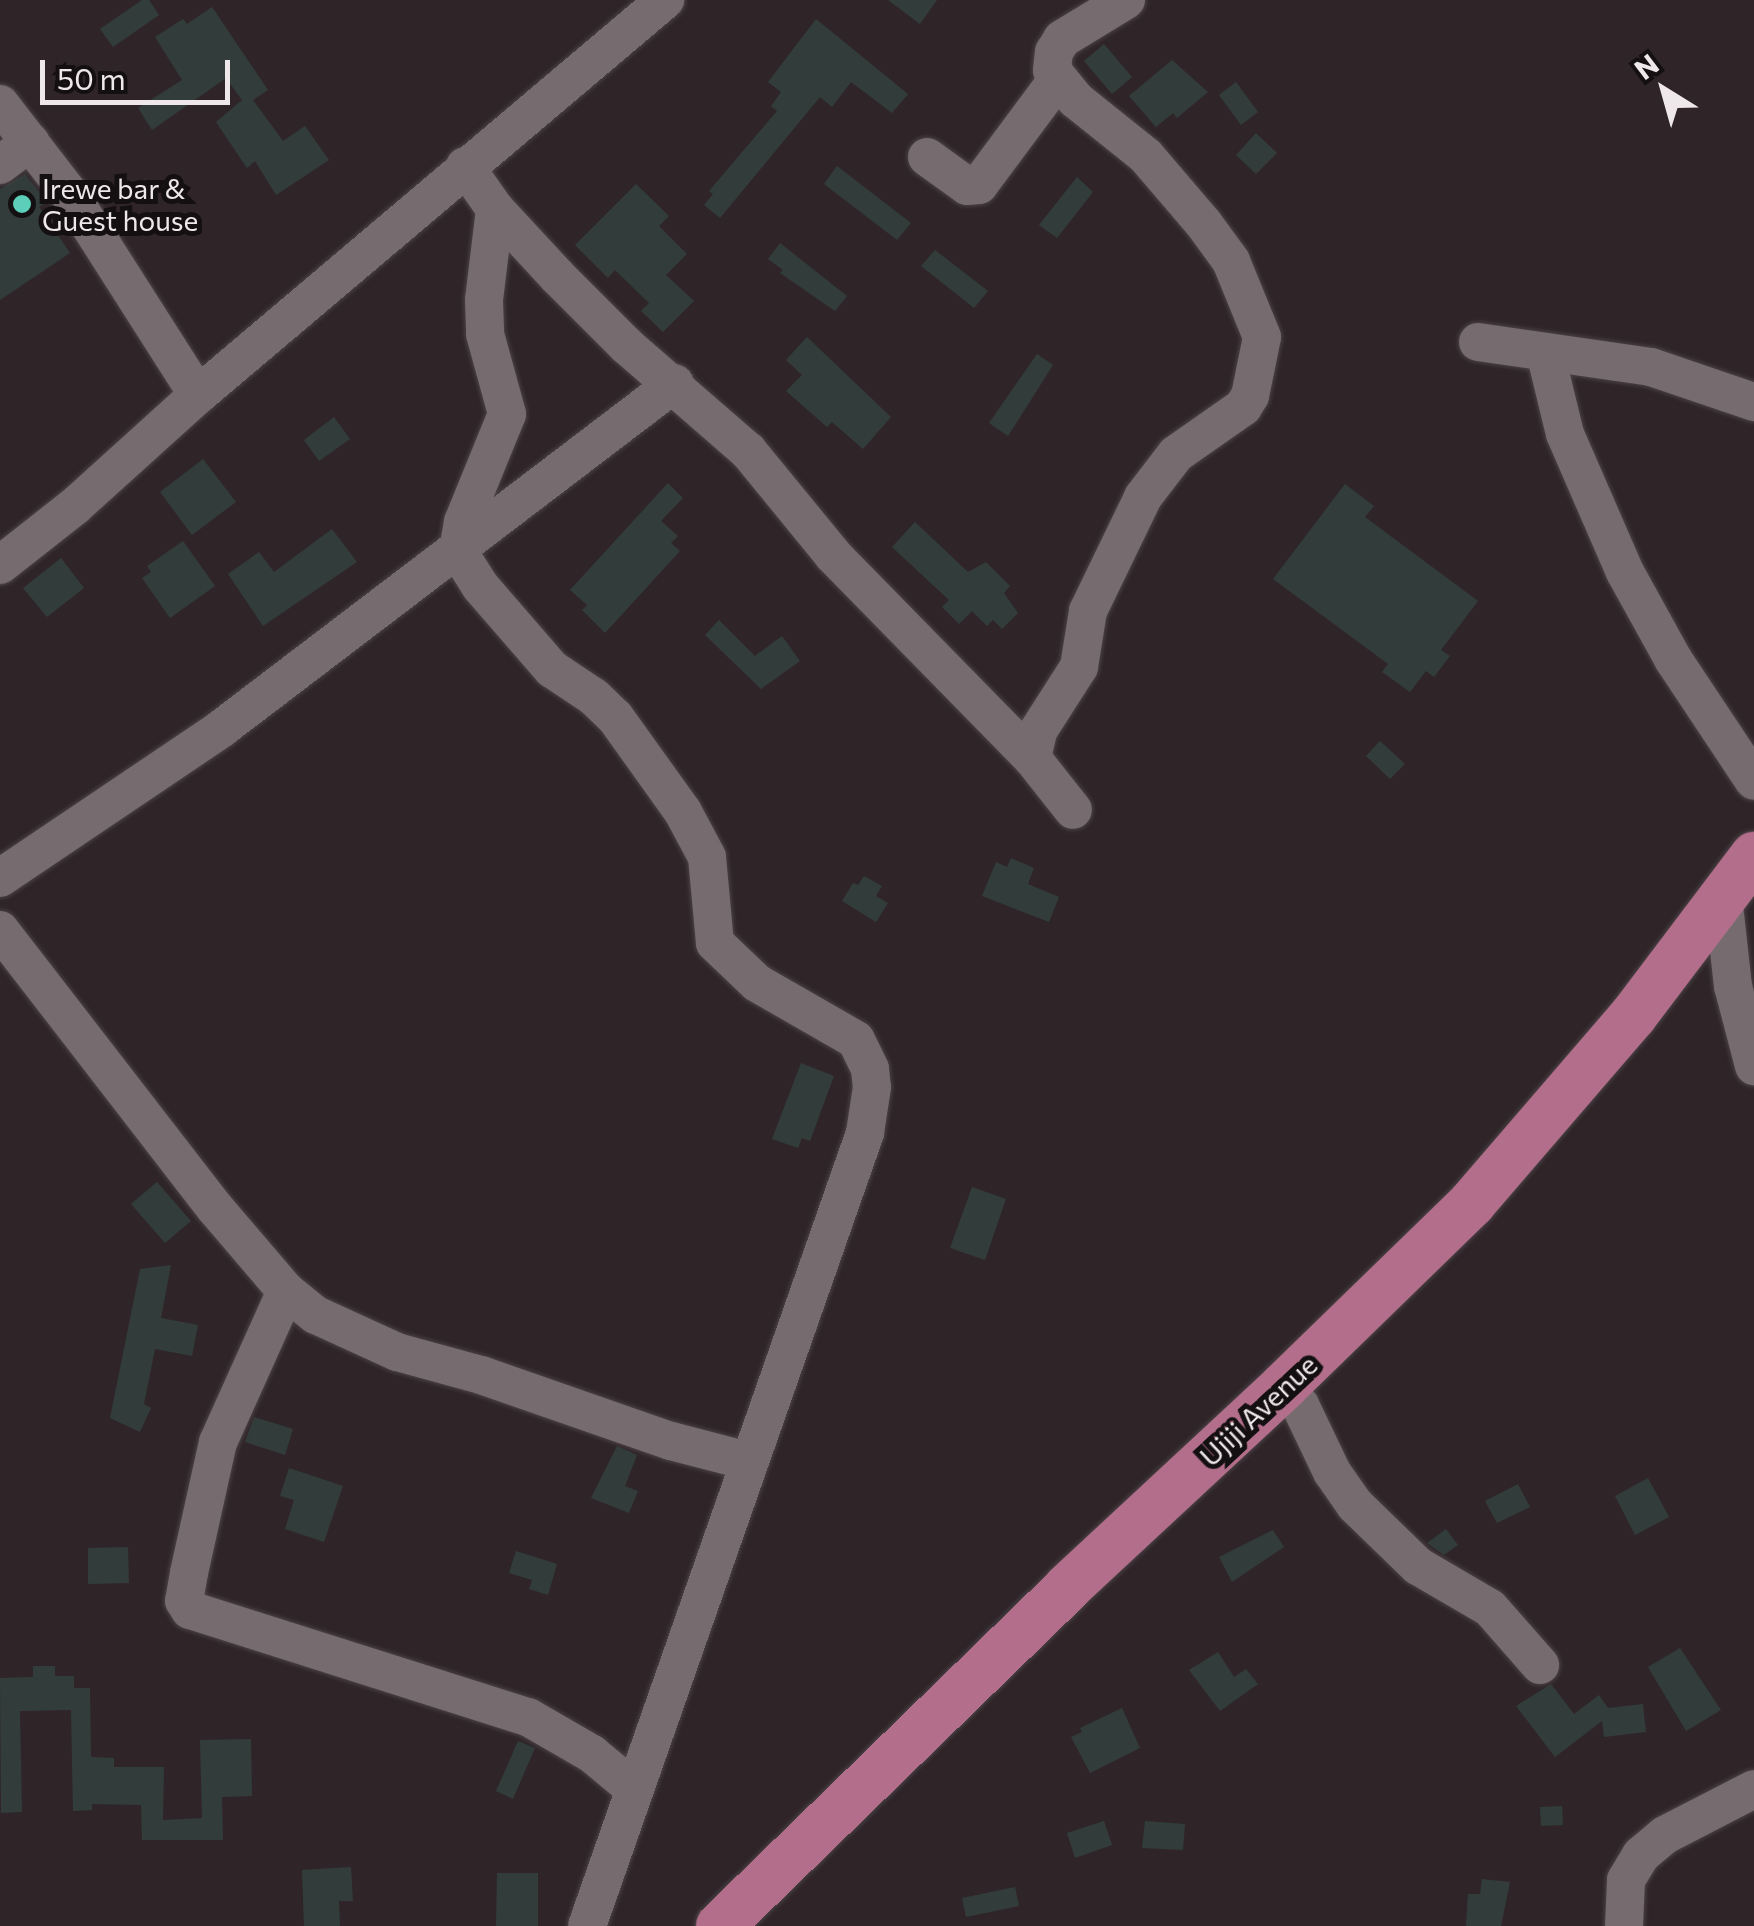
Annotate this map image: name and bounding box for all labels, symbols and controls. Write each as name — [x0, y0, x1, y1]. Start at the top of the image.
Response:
scale bar — [45, 40, 235, 102]
north arrow — [1614, 40, 1714, 140]
text: N — [1627, 46, 1665, 86]
text: 50 m — [57, 59, 126, 96]
place label: Irewe bar & Guest house — [42, 171, 198, 237]
marker: Irewe bar & Guest house — [11, 193, 33, 215]
street label: Ujiji Avenue — [1192, 1347, 1324, 1473]

